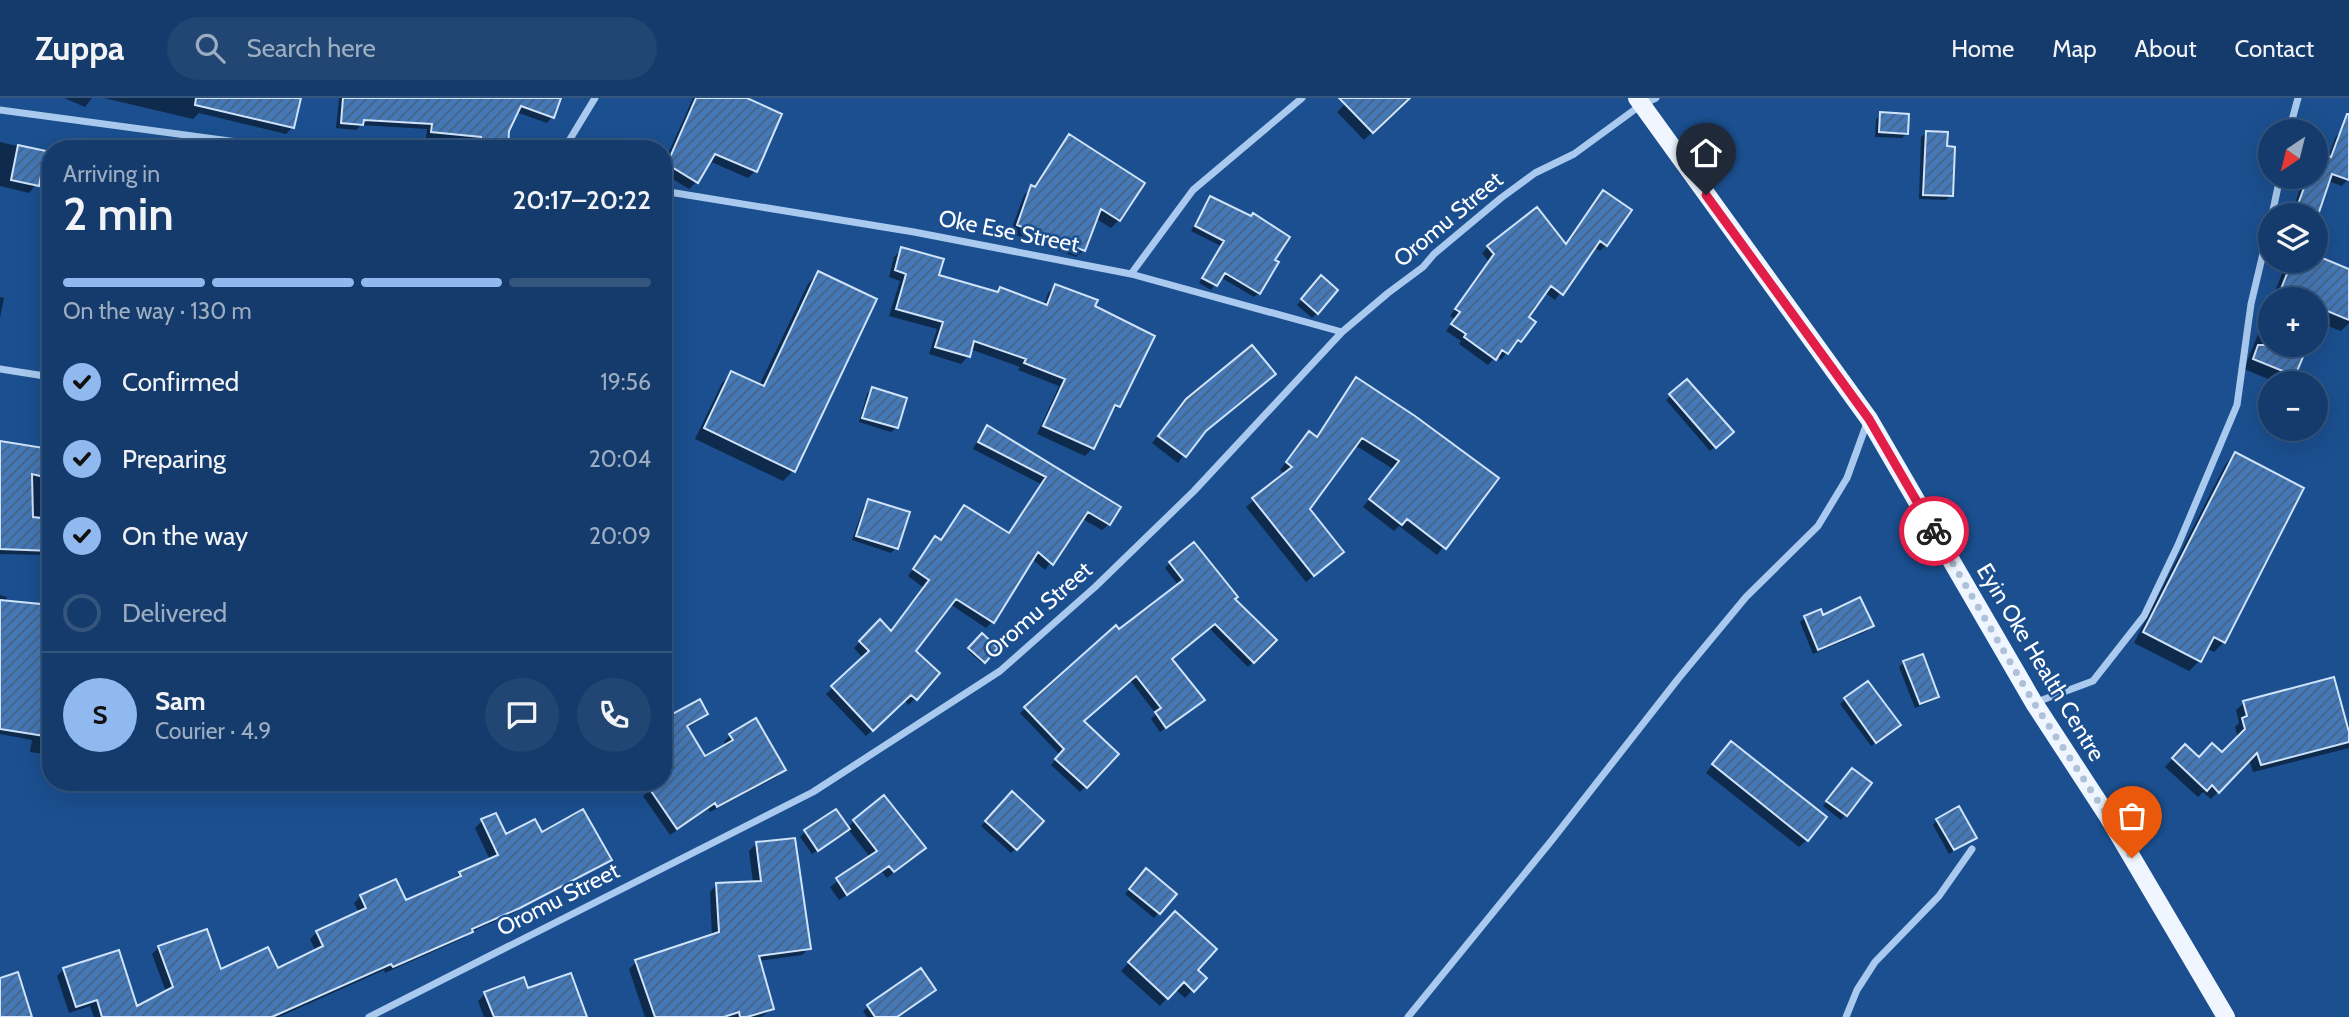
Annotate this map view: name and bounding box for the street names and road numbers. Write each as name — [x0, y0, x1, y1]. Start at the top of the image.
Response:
street label: Oromu Street — [1388, 165, 1508, 273]
street label: Oke Ese Street — [936, 204, 1082, 258]
street label: Oromu Street — [978, 555, 1098, 664]
street label: Eyin Oke Health Centre — [1971, 558, 2111, 766]
street label: Oromu Street — [492, 856, 624, 942]

